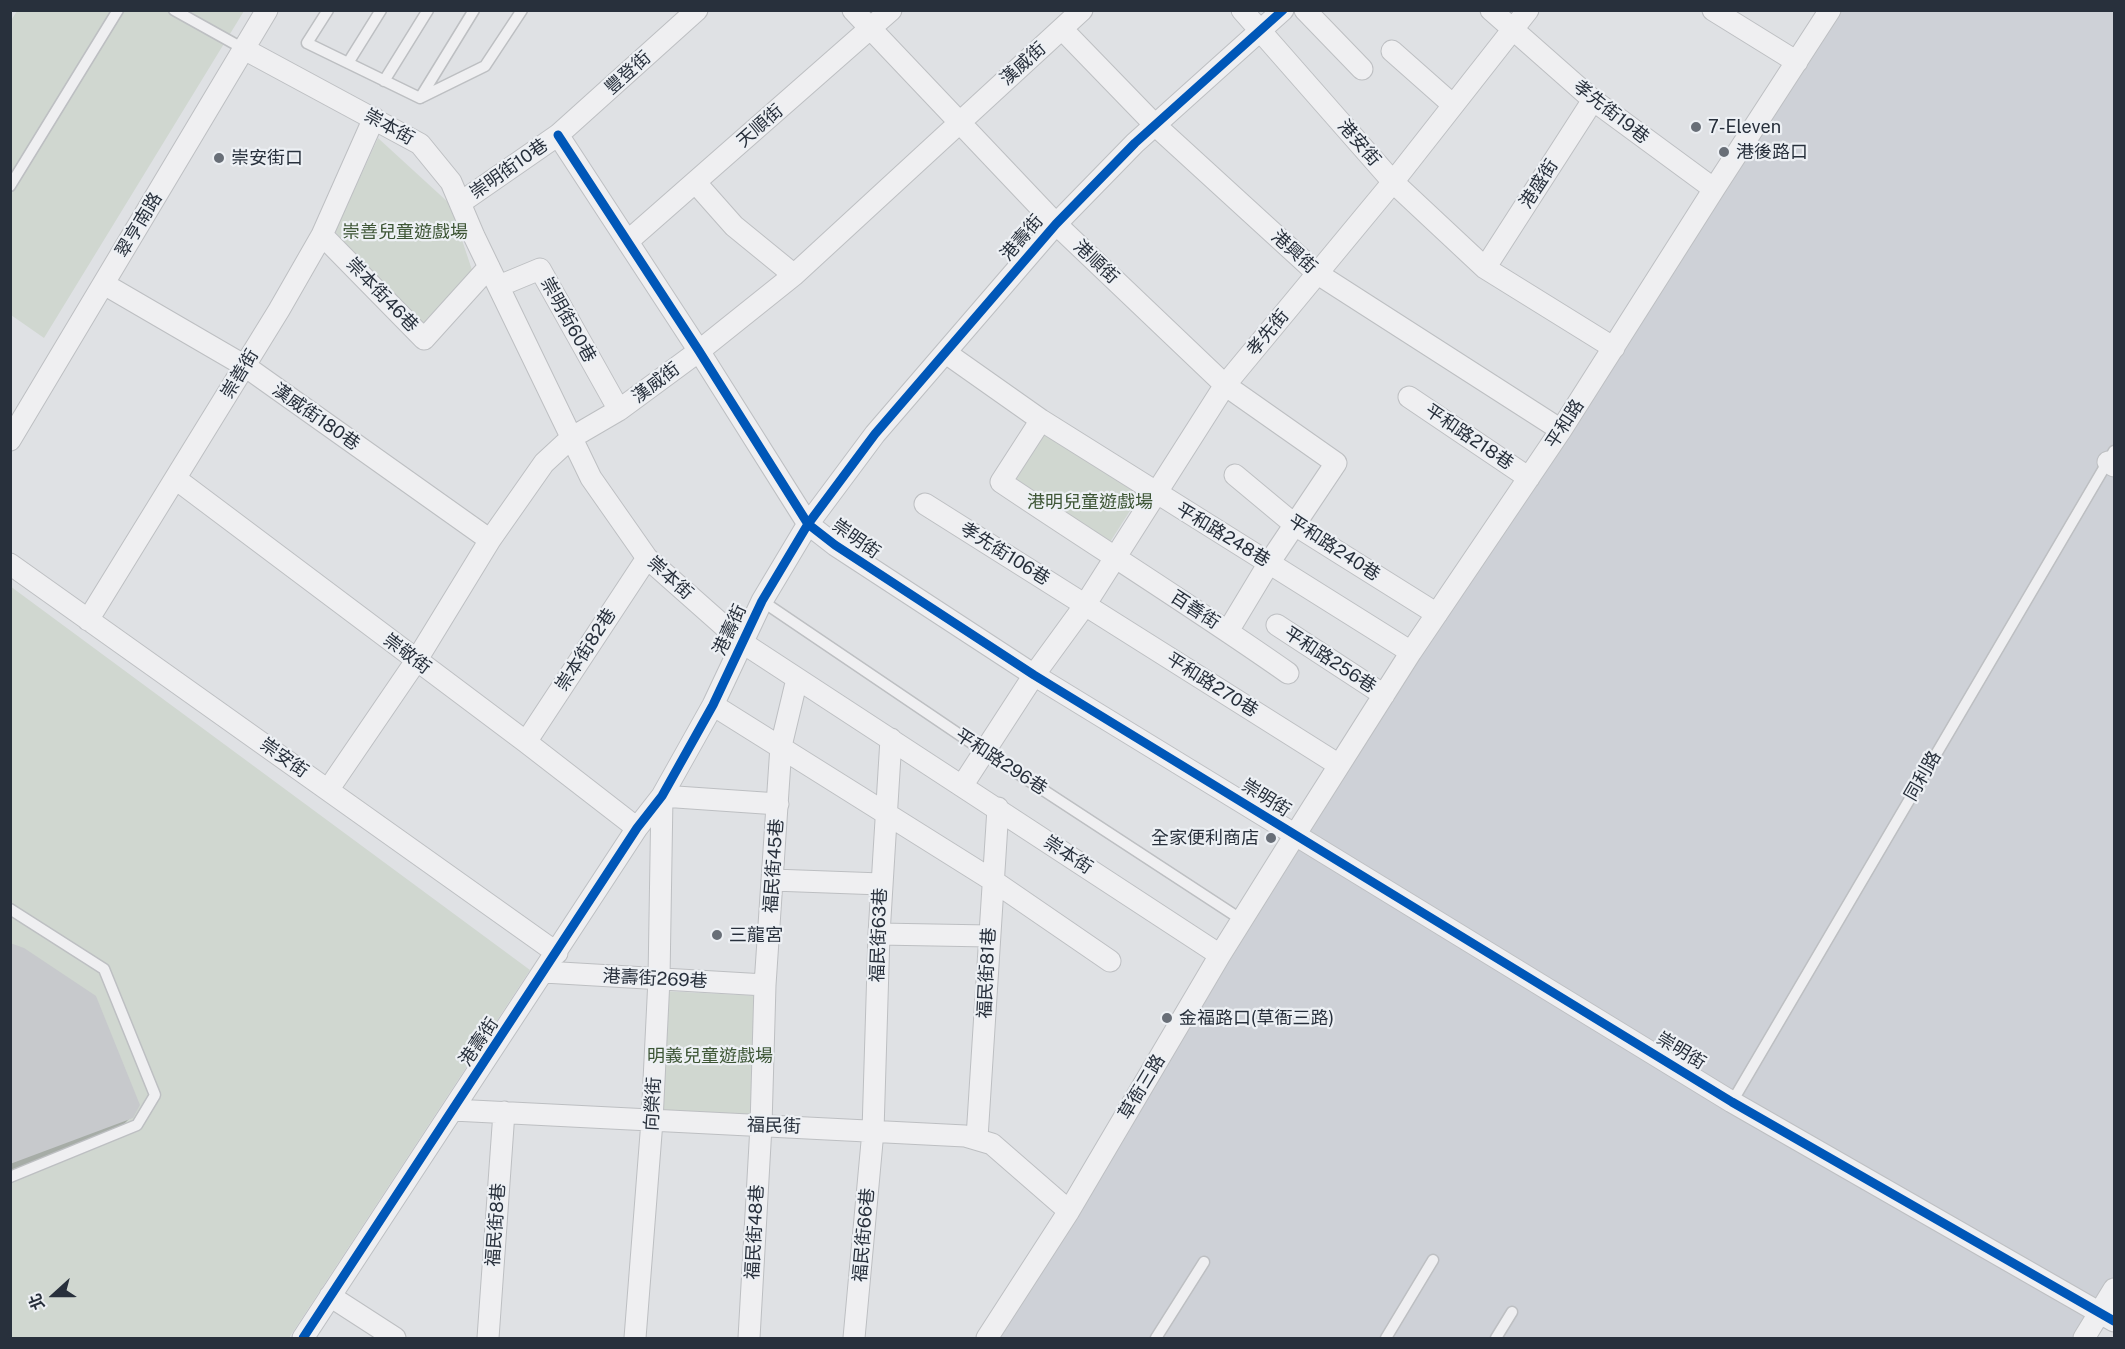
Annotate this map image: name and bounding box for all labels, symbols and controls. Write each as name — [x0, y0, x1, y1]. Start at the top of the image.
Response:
street label: 漢威街 — [996, 38, 1050, 90]
street label: 豐登街 — [601, 47, 655, 99]
street label: 孝先街19巷 — [1569, 76, 1653, 148]
street label: 天順街 — [733, 100, 787, 152]
street label: 崇本街 — [360, 104, 418, 150]
street label: 港安街 — [1333, 116, 1385, 170]
place label: 7-Eleven — [1708, 116, 1781, 138]
marker: 7-Eleven — [1689, 120, 1703, 134]
street label: 崇明街10巷 — [466, 134, 552, 204]
place label: 港後路口 — [1736, 141, 1808, 163]
marker: 港後路口 — [1717, 145, 1731, 159]
place label: 崇安街口 — [231, 147, 303, 169]
marker: 崇安街口 — [212, 151, 226, 165]
street label: 港盛街 — [1515, 155, 1563, 213]
street label: 翠亨南路 — [111, 189, 167, 261]
street label: 港壽街 — [996, 211, 1048, 265]
park label: 崇善兒童遊戲場 — [342, 221, 468, 243]
street label: 港興街 — [1267, 226, 1321, 278]
street label: 港順街 — [1069, 236, 1123, 288]
street label: 崇本街46巷 — [341, 254, 423, 336]
street label: 崇明街60巷 — [536, 274, 600, 366]
street label: 孝先街 — [1242, 305, 1294, 361]
street label: 崇善街 — [217, 345, 263, 403]
street label: 漢威街 — [628, 358, 684, 408]
street label: 漢威街180巷 — [268, 379, 364, 455]
street label: 平和路 — [1541, 395, 1589, 453]
street label: 平和路218巷 — [1421, 400, 1517, 474]
park label: 港明兒童遊戲場 — [1027, 491, 1153, 513]
street label: 平和路248巷 — [1172, 499, 1274, 571]
street label: 平和路240巷 — [1284, 510, 1384, 586]
street label: 崇明街 — [828, 515, 884, 563]
street label: 孝先街106巷 — [956, 518, 1054, 590]
street label: 崇本街 — [643, 552, 697, 604]
street label: 百善街 — [1166, 586, 1224, 634]
street label: 港壽街 — [709, 601, 751, 659]
street label: 崇本街82巷 — [551, 605, 621, 695]
street label: 平和路256巷 — [1280, 622, 1380, 698]
street label: 崇敬街 — [379, 629, 435, 679]
street label: 平和路270巷 — [1162, 648, 1262, 722]
street label: 平和路296巷 — [951, 724, 1051, 800]
street label: 崇安街 — [256, 734, 312, 782]
street label: 同利路 — [1900, 747, 1946, 805]
street label: 崇明街 — [1237, 775, 1295, 821]
street label: 福民街45巷 — [760, 818, 788, 914]
place label: 全家便利商店 — [1151, 827, 1259, 849]
street label: 崇本街 — [1039, 831, 1097, 879]
marker: 全家便利商店 — [1264, 831, 1278, 845]
street label: 福民街63巷 — [867, 887, 891, 983]
place label: 三龍宮 — [729, 924, 783, 946]
street label: 福民街81巷 — [974, 927, 1000, 1019]
marker: 三龍宮 — [710, 928, 724, 942]
street label: 港壽街269巷 — [602, 965, 708, 993]
place label: 金福路口(草衙三路) — [1179, 1007, 1334, 1029]
marker: 金福路口(草衙三路) — [1160, 1011, 1174, 1025]
street label: 港壽街 — [455, 1014, 503, 1070]
street label: 崇明街 — [1652, 1028, 1710, 1074]
park label: 明義兒童遊戲場 — [647, 1045, 773, 1067]
street label: 草衙三路 — [1114, 1051, 1170, 1123]
street label: 向榮街 — [641, 1076, 665, 1132]
street label: 福民街 — [747, 1114, 801, 1138]
street label: 福民街8巷 — [482, 1183, 510, 1267]
street label: 福民街48巷 — [742, 1184, 768, 1280]
street label: 福民街66巷 — [849, 1187, 879, 1283]
north arrow — [24, 1265, 84, 1325]
text: 北 — [25, 1291, 48, 1313]

